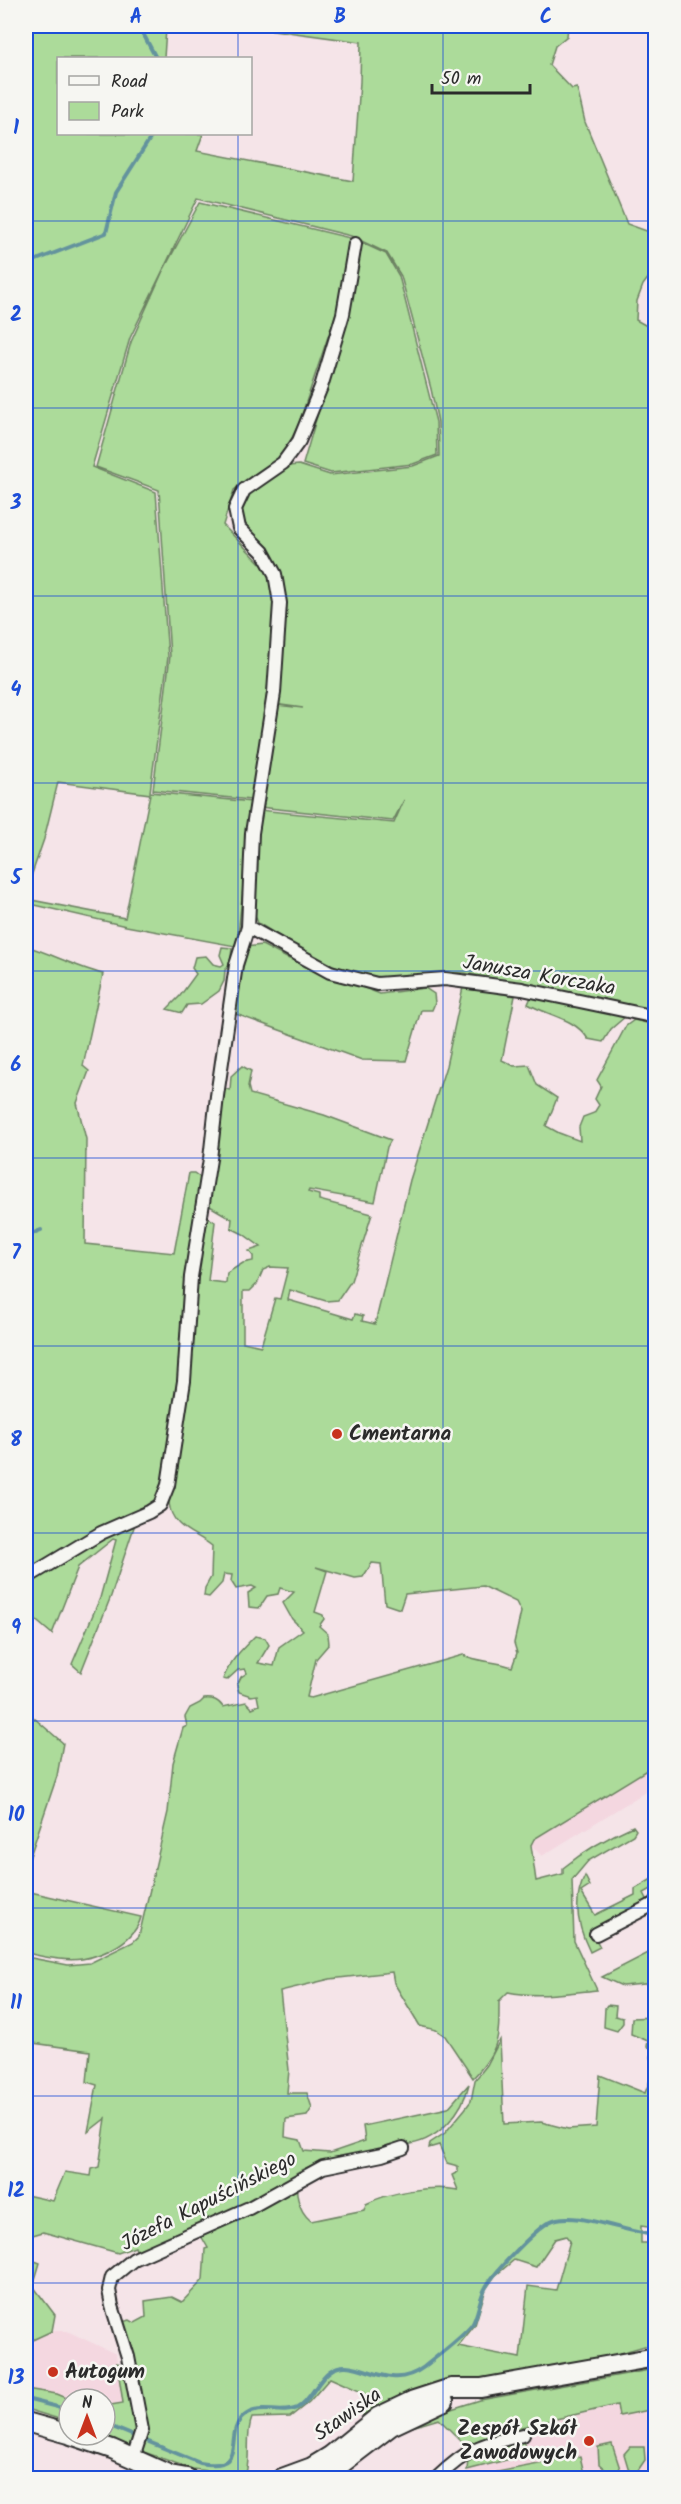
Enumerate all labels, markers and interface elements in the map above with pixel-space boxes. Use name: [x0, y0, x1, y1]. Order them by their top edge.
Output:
text: A: [130, 2, 142, 34]
text: B: [334, 2, 346, 34]
text: C: [540, 2, 552, 34]
legend: [57, 57, 252, 135]
scale bar: [432, 57, 530, 95]
text: 50 m: [441, 65, 481, 94]
text: Road: [111, 68, 148, 97]
text: Park: [111, 98, 144, 127]
text: 1: [13, 113, 19, 145]
text: 2: [10, 300, 22, 332]
text: 3: [10, 488, 22, 520]
text: 4: [11, 675, 22, 707]
text: 5: [10, 863, 23, 895]
street label: Janusza Korczaka: [460, 946, 618, 1006]
text: 6: [11, 1050, 22, 1082]
text: 7: [11, 1238, 21, 1270]
place label: Cmentarna: [349, 1418, 451, 1451]
text: 8: [10, 1425, 22, 1457]
marker: Cmentarna: [330, 1427, 344, 1441]
text: 9: [11, 1613, 21, 1645]
text: 10: [8, 1800, 25, 1832]
text: 11: [10, 1988, 22, 2020]
street label: Józefa Kapuścińskiego: [115, 2143, 303, 2261]
text: 12: [7, 2176, 25, 2208]
place label: Autogum: [65, 2356, 145, 2389]
text: 13: [8, 2363, 25, 2395]
marker: Autogum: [46, 2365, 60, 2379]
street label: Stawiska: [307, 2379, 389, 2451]
north arrow: [57, 2387, 117, 2447]
text: N: [82, 2391, 92, 2416]
place label: Zespół Szkół Zawodowych: [457, 2413, 578, 2470]
marker: Zespół Szkół Zawodowych: [582, 2434, 596, 2448]

